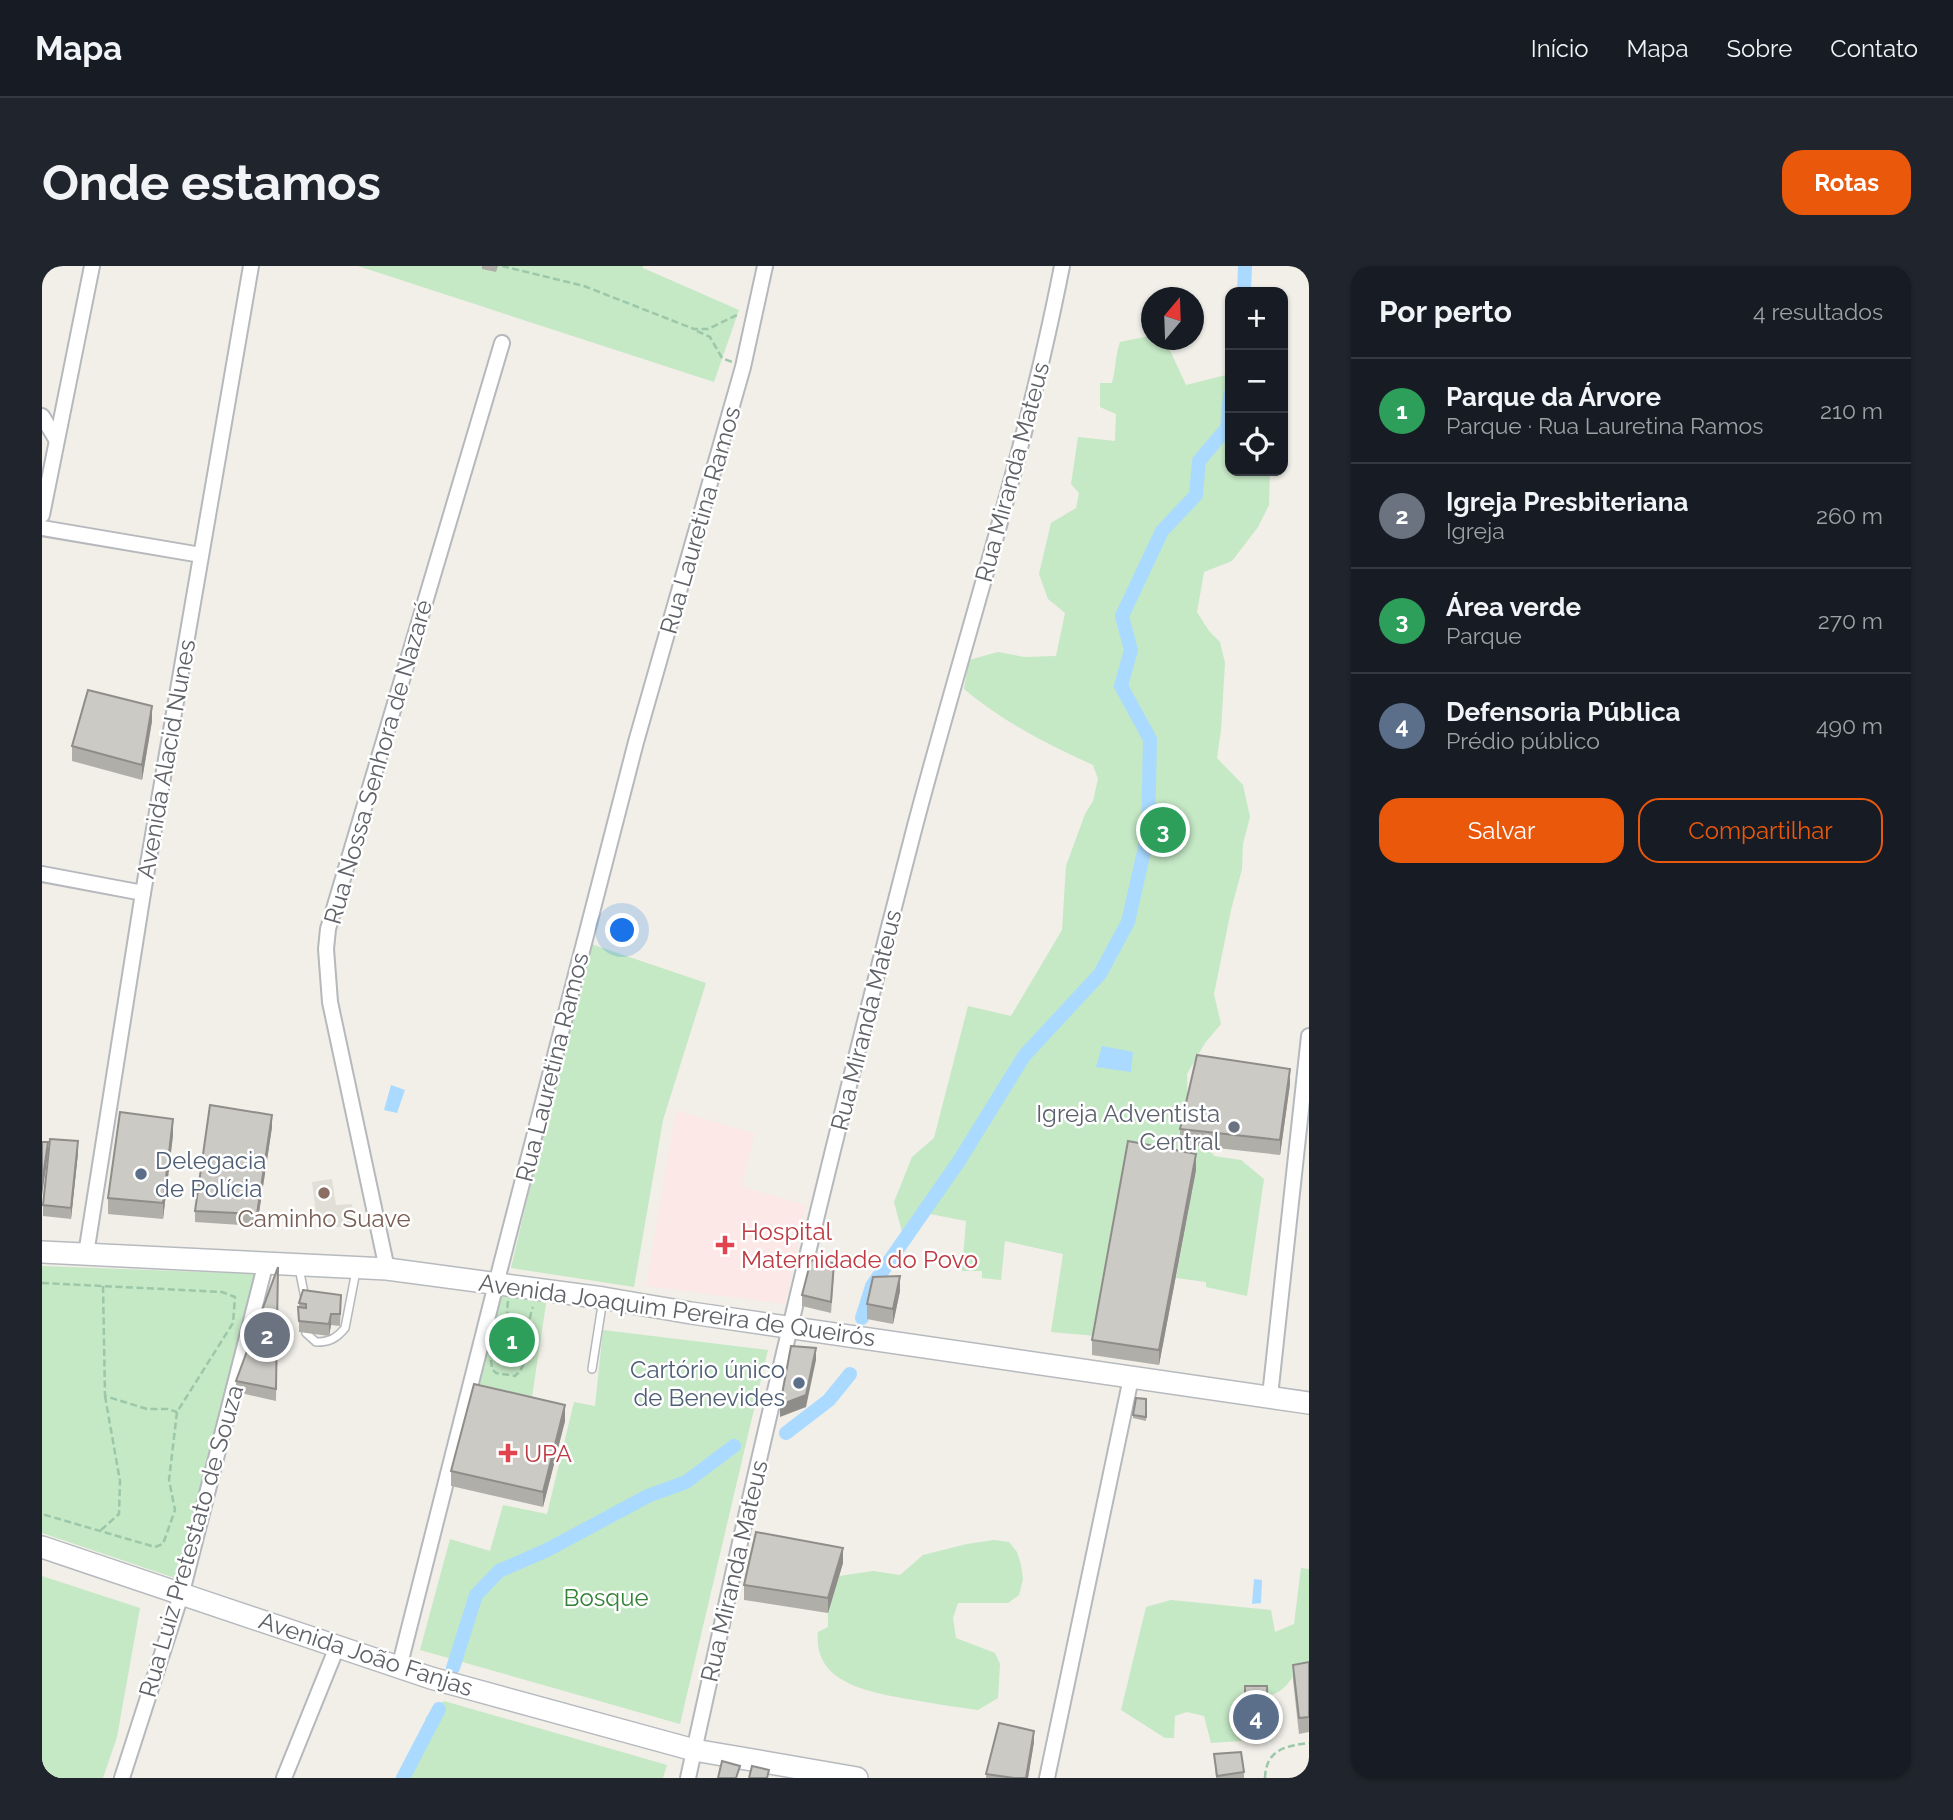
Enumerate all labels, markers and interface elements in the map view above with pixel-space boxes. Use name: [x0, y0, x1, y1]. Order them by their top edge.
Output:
text: Mapa: [35, 29, 122, 68]
text: Início: [1531, 34, 1589, 63]
text: Mapa: [1627, 34, 1688, 63]
text: Sobre: [1726, 34, 1792, 63]
text: Contato: [1830, 34, 1918, 63]
button: Rotas: [1782, 150, 1911, 215]
text: Onde estamos: [42, 154, 381, 211]
north arrow: [1141, 287, 1204, 350]
map controls: [1225, 287, 1288, 476]
button: +: [1225, 287, 1288, 350]
text: Por perto: [1379, 294, 1512, 329]
text: 4 resultados: [1753, 298, 1883, 325]
button: −: [1225, 350, 1288, 413]
street label: Rua Miranda Mateus: [969, 359, 1055, 585]
text: Parque da Árvore: [1446, 382, 1661, 412]
text: 1: [1396, 397, 1408, 424]
text: 210 m: [1820, 397, 1883, 424]
street label: Rua Lauretina Ramos: [654, 403, 746, 637]
text: Parque · Rua Lauretina Ramos: [1446, 412, 1763, 439]
button: locate: [1225, 413, 1288, 476]
text: Igreja Presbiteriana: [1446, 487, 1688, 517]
text: 2: [1396, 502, 1408, 529]
text: 260 m: [1816, 502, 1883, 529]
text: Igreja: [1446, 517, 1505, 544]
text: Área verde: [1446, 592, 1581, 622]
street label: Rua Nossa Senhora de Nazaré: [318, 596, 438, 928]
text: 3: [1396, 607, 1408, 634]
text: 270 m: [1818, 607, 1883, 634]
text: Parque: [1446, 622, 1522, 649]
street label: Avenida Alacid Nunes: [131, 637, 201, 881]
text: Defensoria Pública: [1446, 697, 1681, 727]
text: 4: [1395, 712, 1409, 739]
text: 490 m: [1816, 712, 1883, 739]
text: Prédio público: [1446, 727, 1600, 754]
button: Salvar: [1379, 798, 1624, 863]
button: Compartilhar: [1638, 798, 1883, 863]
pin: 3: [1140, 804, 1186, 856]
street label: Rua Miranda Mateus: [825, 907, 907, 1133]
your location: [605, 913, 639, 947]
street label: Rua Lauretina Ramos: [509, 949, 595, 1185]
place label: Igreja Adventista Central: [1036, 1099, 1220, 1156]
marker: Igreja Adventista Central: [1226, 1119, 1242, 1135]
place label: Delegacia de Polícia: [155, 1146, 266, 1203]
marker: Delegacia de Polícia: [133, 1166, 149, 1182]
marker: Caminho Suave: [316, 1185, 332, 1201]
place label: Caminho Suave: [237, 1204, 411, 1233]
place label: Hospital Maternidade do Povo: [741, 1217, 978, 1274]
marker: Hospital Maternidade do Povo: [715, 1235, 735, 1255]
street label: Avenida Joaquim Pereira de Queirós: [477, 1268, 877, 1352]
pin: 2: [244, 1309, 290, 1361]
pin: 1: [489, 1314, 535, 1366]
place label: Cartório único de Benevides: [630, 1355, 785, 1412]
marker: Cartório único de Benevides: [791, 1375, 807, 1391]
street label: Rua Luiz Pretestato de Souza: [133, 1382, 249, 1700]
place label: UPA: [524, 1439, 572, 1468]
marker: UPA: [498, 1443, 518, 1463]
street label: Rua Miranda Mateus: [694, 1457, 774, 1685]
park label: Bosque: [563, 1583, 649, 1612]
street label: Avenida João Fanjas: [255, 1606, 477, 1702]
pin: 4: [1233, 1691, 1279, 1743]

